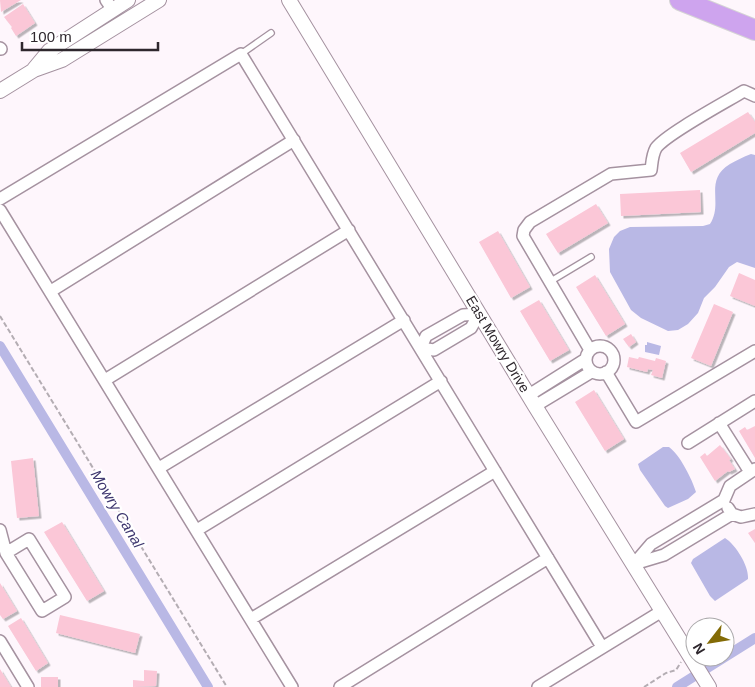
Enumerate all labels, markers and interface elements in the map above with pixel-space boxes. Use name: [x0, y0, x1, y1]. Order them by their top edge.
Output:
scale bar: [22, 20, 159, 52]
text: 100 m: [30, 28, 72, 45]
street label: East Mowry Drive: [463, 293, 533, 395]
water label: Mowry Canal: [88, 467, 148, 551]
north arrow: [685, 617, 735, 667]
text: N: [689, 640, 708, 657]

